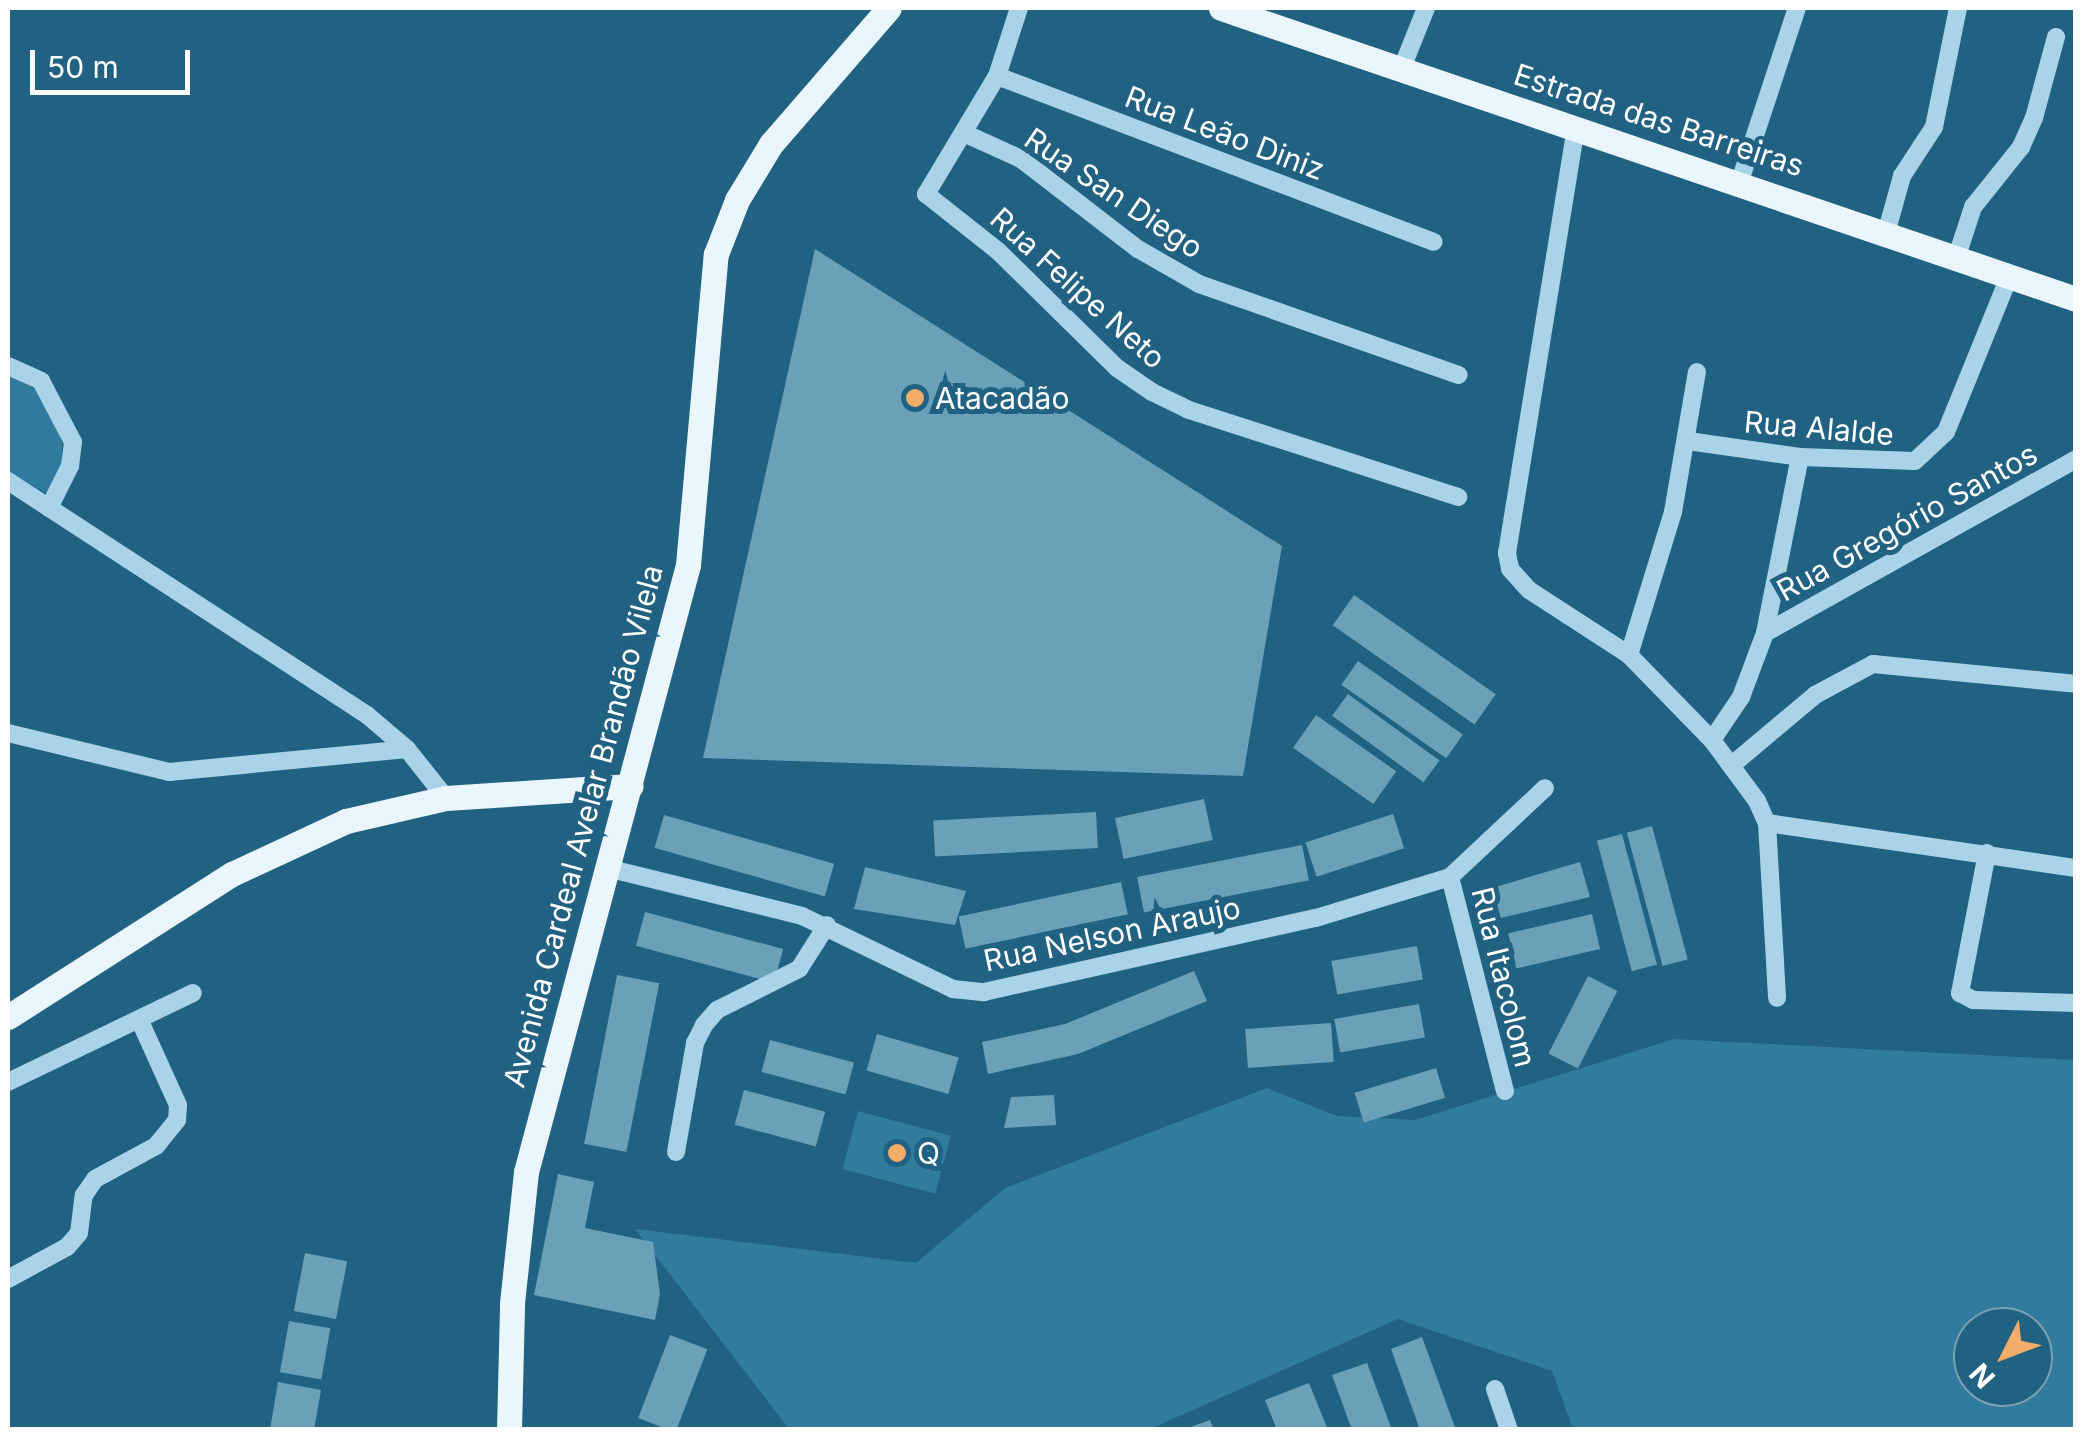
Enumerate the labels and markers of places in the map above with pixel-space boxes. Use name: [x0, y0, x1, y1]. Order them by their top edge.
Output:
place label: Atacadão: [935, 380, 1069, 416]
marker: Atacadão: [904, 387, 926, 409]
place label: Q: [917, 1135, 940, 1171]
marker: Q: [886, 1142, 908, 1164]

